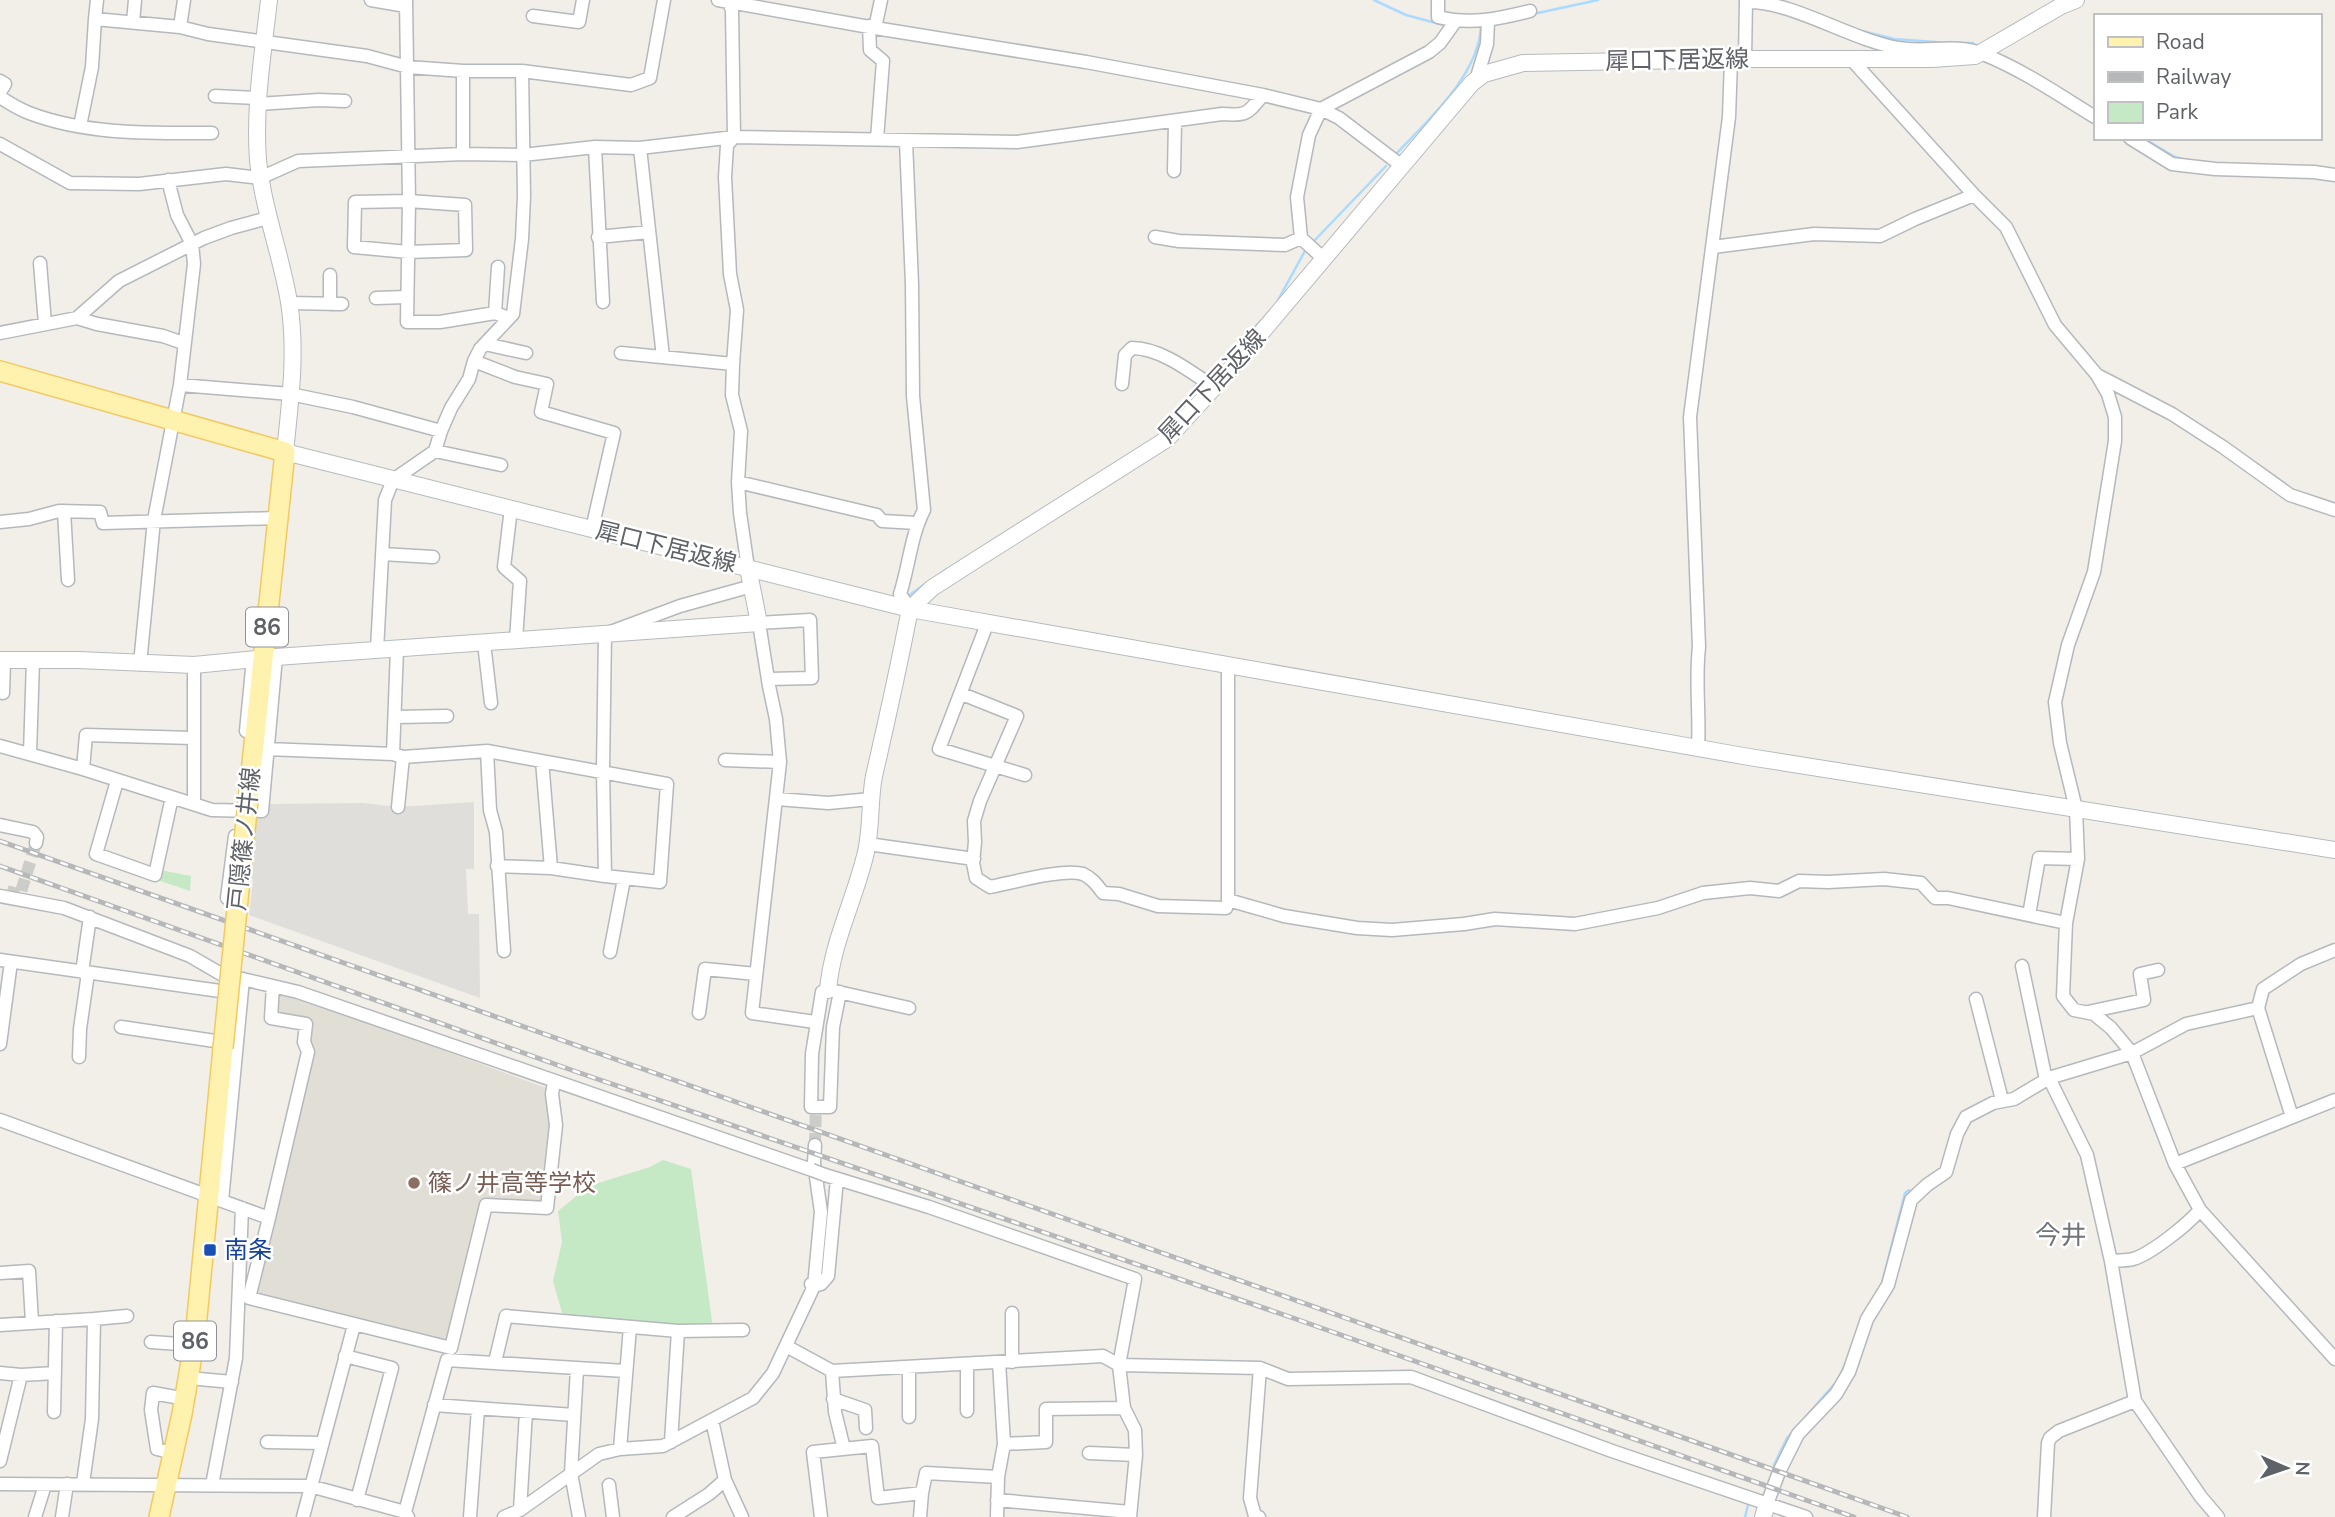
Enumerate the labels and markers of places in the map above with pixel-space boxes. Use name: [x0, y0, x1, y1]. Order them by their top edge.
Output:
place label: 篠ノ井高等学校: [428, 1167, 596, 1199]
marker: 篠ノ井高等学校: [406, 1175, 422, 1191]
place label: 南条: [224, 1234, 272, 1266]
marker: 南条: [202, 1242, 218, 1258]

